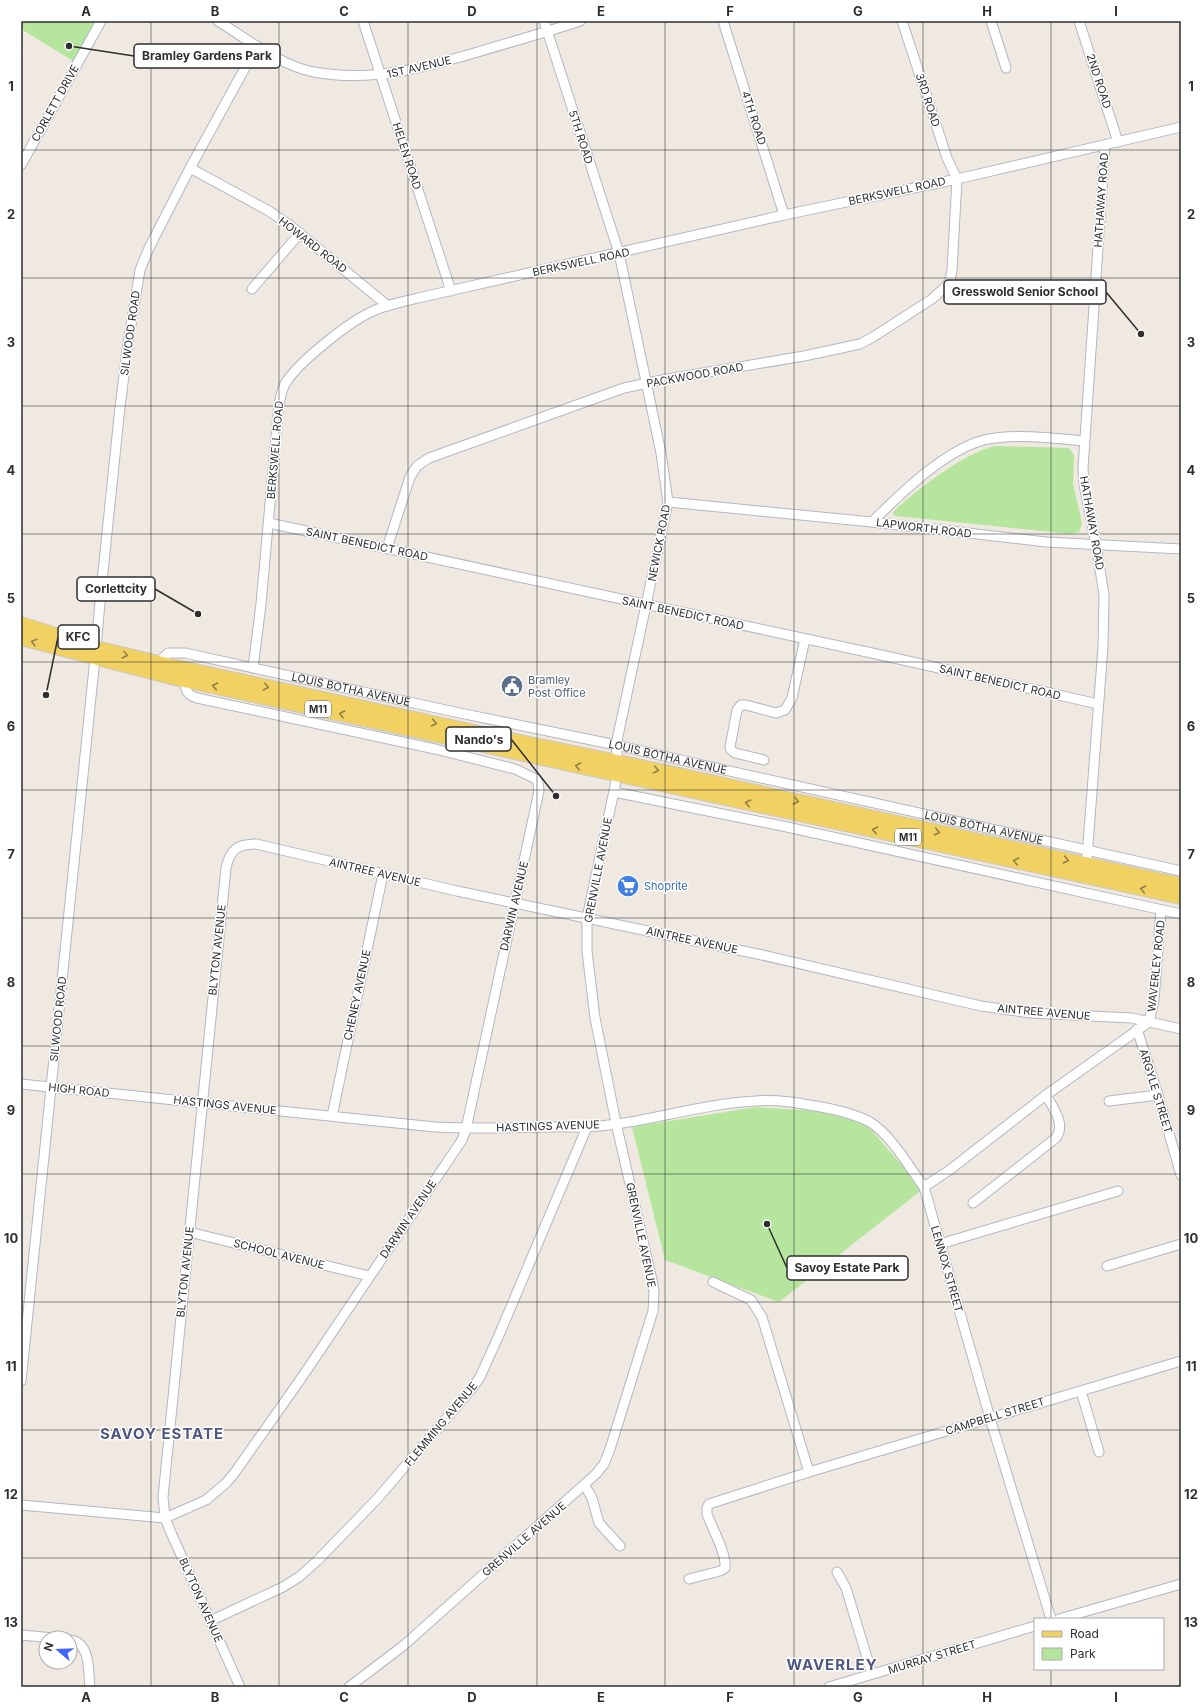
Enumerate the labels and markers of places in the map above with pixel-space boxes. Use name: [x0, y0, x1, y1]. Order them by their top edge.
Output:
callout: Bramley Gardens Park: [134, 44, 280, 68]
callout: Gresswold Senior School: [944, 280, 1106, 304]
callout: Corlettcity: [77, 577, 155, 601]
callout: KFC: [58, 625, 99, 649]
public building icon: Bramley Post Office: [499, 673, 525, 699]
place label: Bramley Post Office: [528, 673, 586, 700]
callout: Nando's: [446, 727, 511, 751]
supermarket icon: Shoprite: [615, 873, 641, 899]
place label: Shoprite: [644, 879, 688, 893]
callout: Savoy Estate Park: [787, 1256, 908, 1280]

